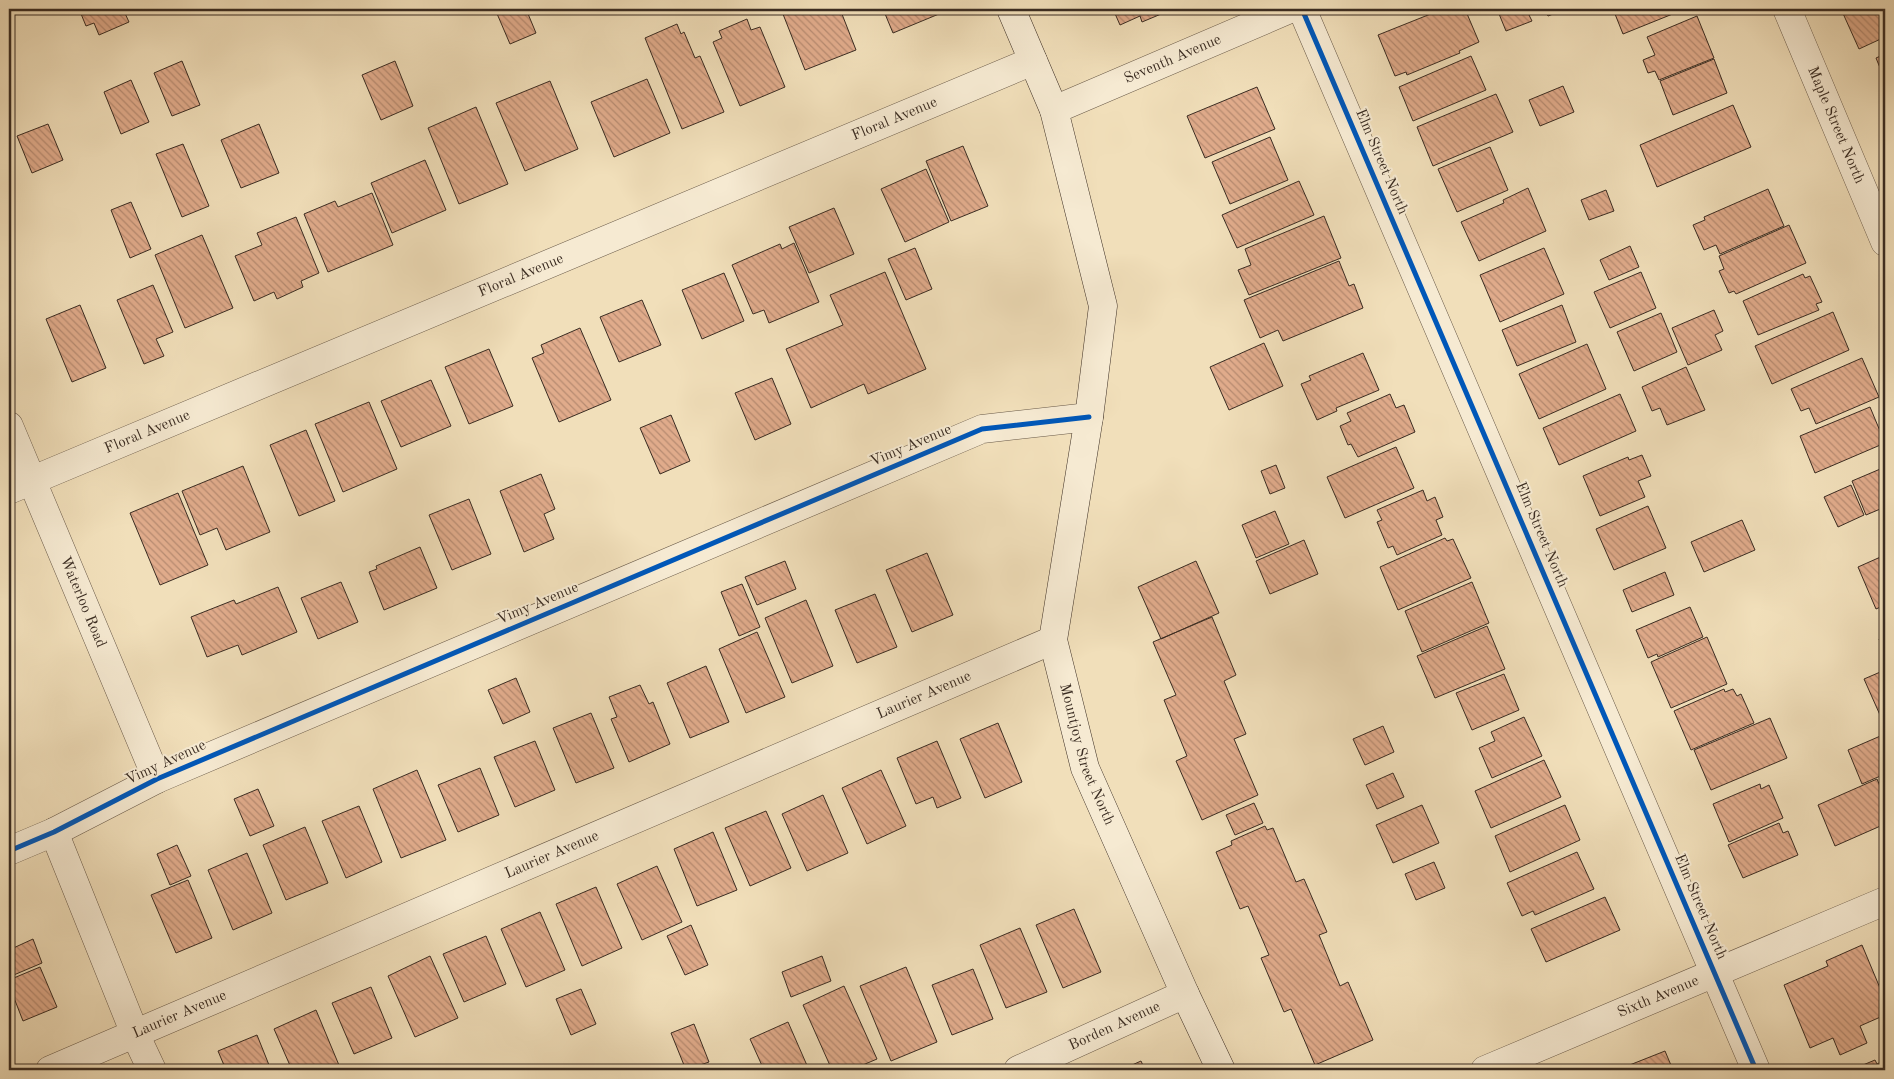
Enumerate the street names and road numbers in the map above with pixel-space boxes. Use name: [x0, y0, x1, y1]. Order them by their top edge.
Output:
street label: Seventh Avenue: [1122, 32, 1223, 87]
street label: Maple Street North: [1805, 64, 1867, 186]
street label: Floral Avenue: [849, 94, 939, 144]
street label: Elm Street North: [1352, 107, 1410, 217]
street label: Floral Avenue: [476, 251, 566, 300]
street label: Floral Avenue: [102, 407, 192, 457]
street label: Vimy Avenue: [868, 422, 954, 470]
street label: Elm Street North: [1512, 480, 1570, 590]
street label: Waterloo Road: [57, 554, 109, 650]
street label: Vimy Avenue: [495, 580, 581, 628]
street label: Laurier Avenue: [875, 669, 973, 722]
street label: Mountjoy Street North: [1057, 682, 1117, 827]
street label: Vimy Avenue: [124, 738, 209, 788]
street label: Laurier Avenue: [503, 828, 601, 882]
street label: Elm Street North: [1671, 852, 1729, 962]
street label: Sixth Avenue: [1615, 973, 1701, 1021]
street label: Laurier Avenue: [130, 988, 229, 1041]
street label: Borden Avenue: [1066, 999, 1163, 1053]

